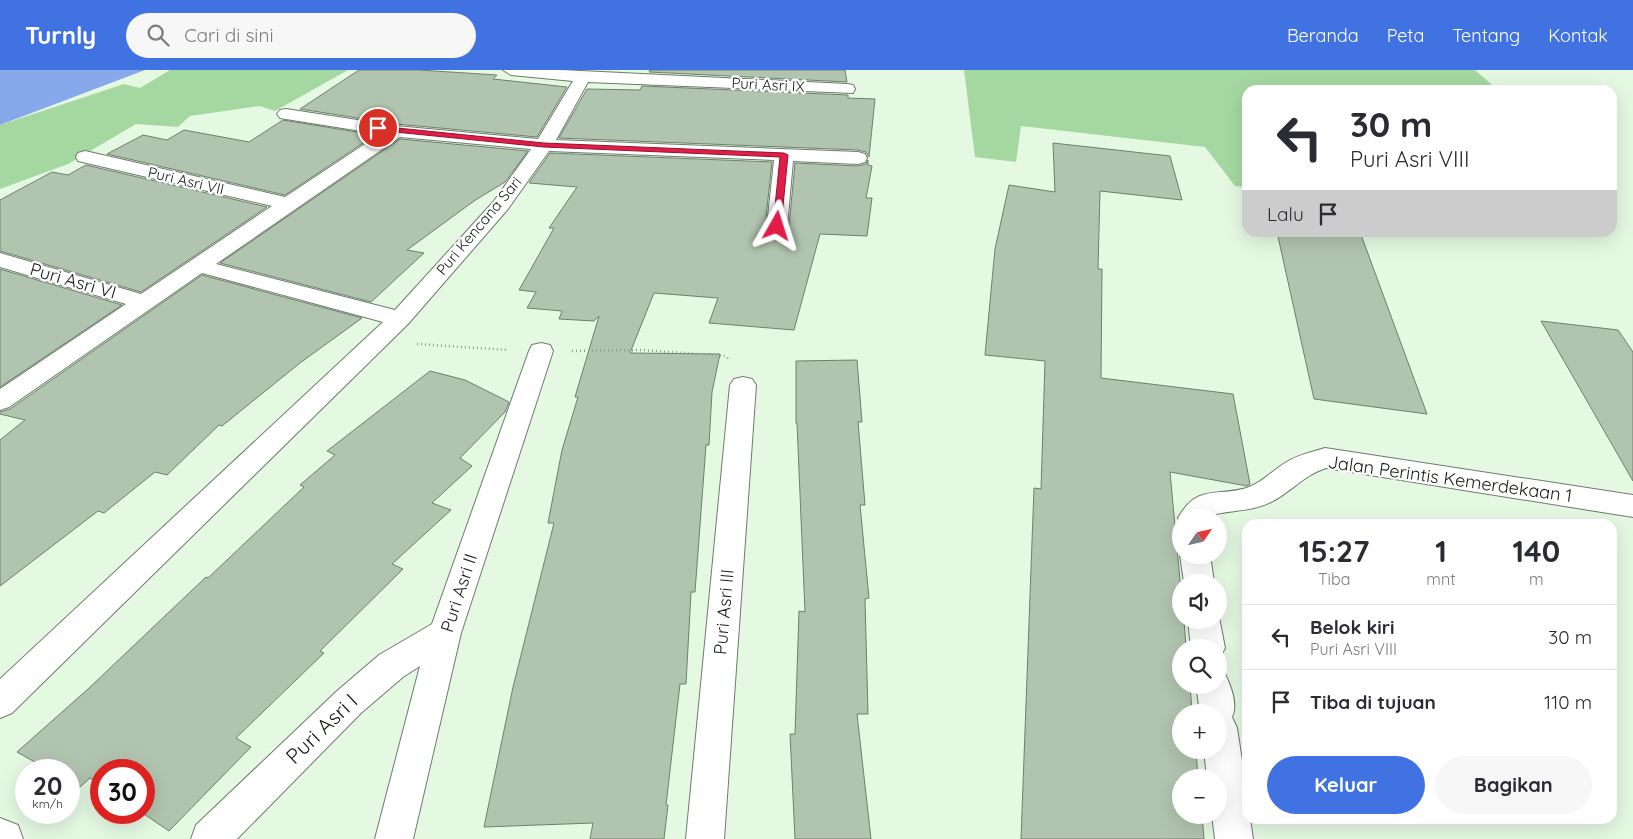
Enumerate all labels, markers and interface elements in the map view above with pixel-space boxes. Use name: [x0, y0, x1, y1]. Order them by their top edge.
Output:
search box: [126, 13, 476, 58]
text: Turnly: [25, 20, 96, 50]
icon: search: [144, 21, 172, 49]
text: Cari di sini: [184, 23, 273, 47]
text: Beranda: [1287, 24, 1359, 47]
text: Peta: [1387, 24, 1424, 47]
text: Tentang: [1452, 24, 1520, 47]
text: Kontak: [1548, 24, 1608, 47]
street label: Puri Asri IX: [731, 73, 805, 96]
text: 30 m: [1350, 102, 1432, 146]
icon: left: [1267, 105, 1332, 170]
pin: [357, 107, 399, 149]
icon: arrive: [364, 114, 392, 142]
text: Puri Asri VIII: [1350, 145, 1470, 173]
street label: Puri Asri VII: [146, 163, 226, 199]
street label: Puri Kencana Sari: [432, 173, 525, 279]
position arrow: [750, 199, 802, 251]
icon: arrive: [1314, 200, 1342, 228]
text: Lalu: [1267, 202, 1304, 226]
street label: Puri Asri VI: [27, 257, 119, 304]
street label: Jalan Perintis Kemerdekaan 1: [1326, 450, 1574, 507]
north arrow: [1172, 509, 1228, 564]
map controls: [1172, 509, 1227, 824]
text: 15:27: [1299, 532, 1370, 570]
text: 1: [1435, 532, 1447, 570]
text: 140: [1512, 532, 1560, 570]
street label: Puri Asri II: [435, 551, 482, 635]
street label: Puri Asri III: [708, 568, 739, 656]
text: Tiba: [1318, 569, 1350, 589]
text: mnt: [1426, 569, 1456, 589]
text: m: [1529, 569, 1544, 589]
button: sound: [1172, 574, 1227, 629]
text: Belok kiri: [1310, 615, 1395, 639]
icon: left: [1267, 623, 1295, 651]
text: 30 m: [1548, 625, 1592, 649]
button: search: [1172, 639, 1227, 694]
text: Puri Asri VIII: [1310, 639, 1397, 659]
street label: Puri Asri I: [280, 688, 363, 769]
icon: arrive: [1267, 688, 1295, 716]
text: Tiba di tujuan: [1310, 690, 1436, 714]
text: 110 m: [1544, 690, 1592, 714]
button: +: [1172, 704, 1227, 759]
button: Keluar: [1267, 756, 1425, 814]
button: Bagikan: [1435, 756, 1592, 814]
speed limit sign: 30: [90, 759, 155, 824]
button: −: [1172, 769, 1227, 824]
text: 20: [33, 770, 62, 801]
text: km/h: [32, 796, 63, 811]

